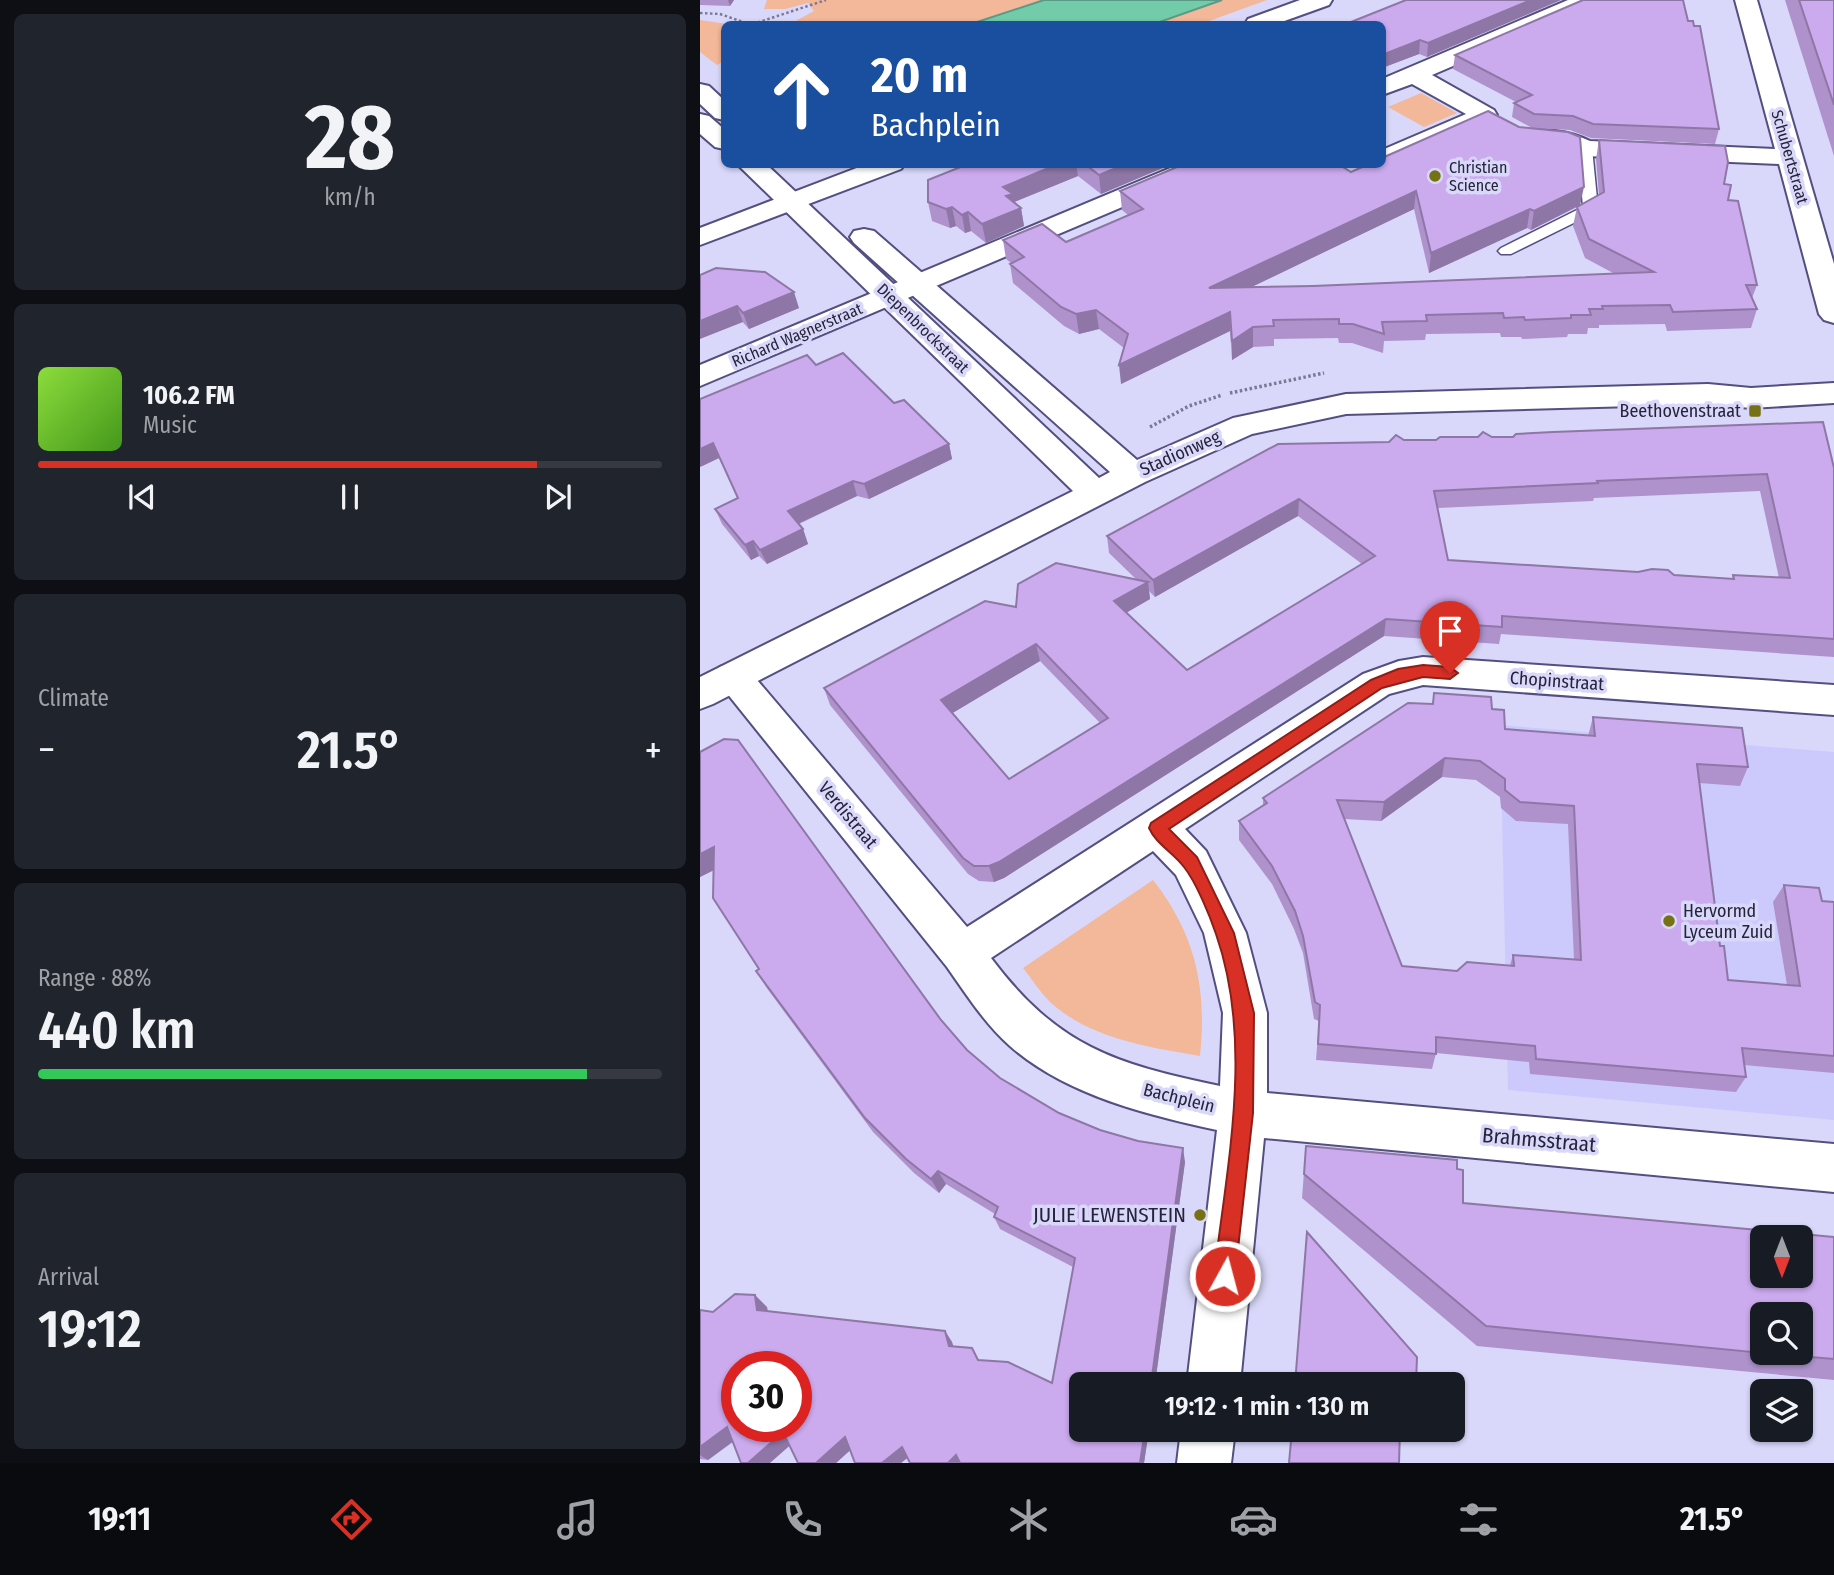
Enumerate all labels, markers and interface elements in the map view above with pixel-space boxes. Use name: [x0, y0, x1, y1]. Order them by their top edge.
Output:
text: 20 m: [871, 46, 968, 105]
icon: ahead: [756, 49, 847, 140]
text: 28: [305, 83, 395, 192]
text: Bachplein: [871, 106, 1001, 144]
street label: Schubertstraat: [1768, 108, 1813, 207]
place label: Christian Science: [1449, 158, 1507, 195]
marker: Christian Science: [1427, 168, 1443, 184]
text: km/h: [324, 183, 376, 211]
street label: Diepenbrockstraat: [873, 279, 973, 377]
street label: Richard Wagnerstraat: [729, 299, 866, 371]
text: 106.2 FM: [143, 380, 235, 411]
place label: Beethovenstraat: [1620, 400, 1741, 422]
marker: Beethovenstraat: [1747, 403, 1763, 419]
text: Music: [143, 411, 197, 439]
street label: Stadionweg: [1136, 425, 1224, 480]
icon: previous: [123, 478, 161, 516]
icon: pause: [331, 478, 369, 516]
icon: next: [539, 478, 577, 516]
pin: [1420, 601, 1480, 673]
icon: arrive: [1431, 612, 1469, 650]
street label: Chopinstraat: [1509, 667, 1605, 695]
text: Climate: [38, 684, 109, 712]
text: 21.5°: [297, 719, 403, 782]
text: −: [38, 727, 55, 773]
text: +: [645, 727, 662, 773]
street label: Verdistraat: [814, 777, 882, 853]
place label: Hervormd Lyceum Zuid: [1683, 900, 1773, 943]
marker: Hervormd Lyceum Zuid: [1661, 913, 1677, 929]
text: Range · 88%: [38, 964, 151, 992]
text: 440 km: [38, 999, 196, 1062]
street label: Bachplein: [1141, 1078, 1217, 1118]
street label: Brahmsstraat: [1481, 1122, 1597, 1158]
place label: JULIE LEWENSTEIN: [1033, 1202, 1186, 1228]
marker: JULIE LEWENSTEIN: [1192, 1207, 1208, 1223]
north arrow: [1750, 1225, 1813, 1288]
map controls: [1750, 1225, 1813, 1442]
position arrow: [1188, 1239, 1262, 1313]
text: Arrival: [38, 1263, 99, 1291]
text: 19:12: [38, 1298, 142, 1361]
button: search: [1750, 1302, 1813, 1365]
speed limit sign: 30: [721, 1351, 812, 1442]
button: layers: [1750, 1379, 1813, 1442]
text: 19:12 · 1 min · 130 m: [1164, 1391, 1370, 1422]
icon: directions: [327, 1495, 376, 1544]
icon: music: [553, 1495, 602, 1544]
icon: phone: [778, 1495, 827, 1544]
icon: climate: [1004, 1495, 1053, 1544]
icon: car: [1229, 1495, 1278, 1544]
icon: filters: [1454, 1495, 1503, 1544]
text: 19:11: [88, 1500, 151, 1538]
text: 21.5°: [1680, 1500, 1746, 1538]

